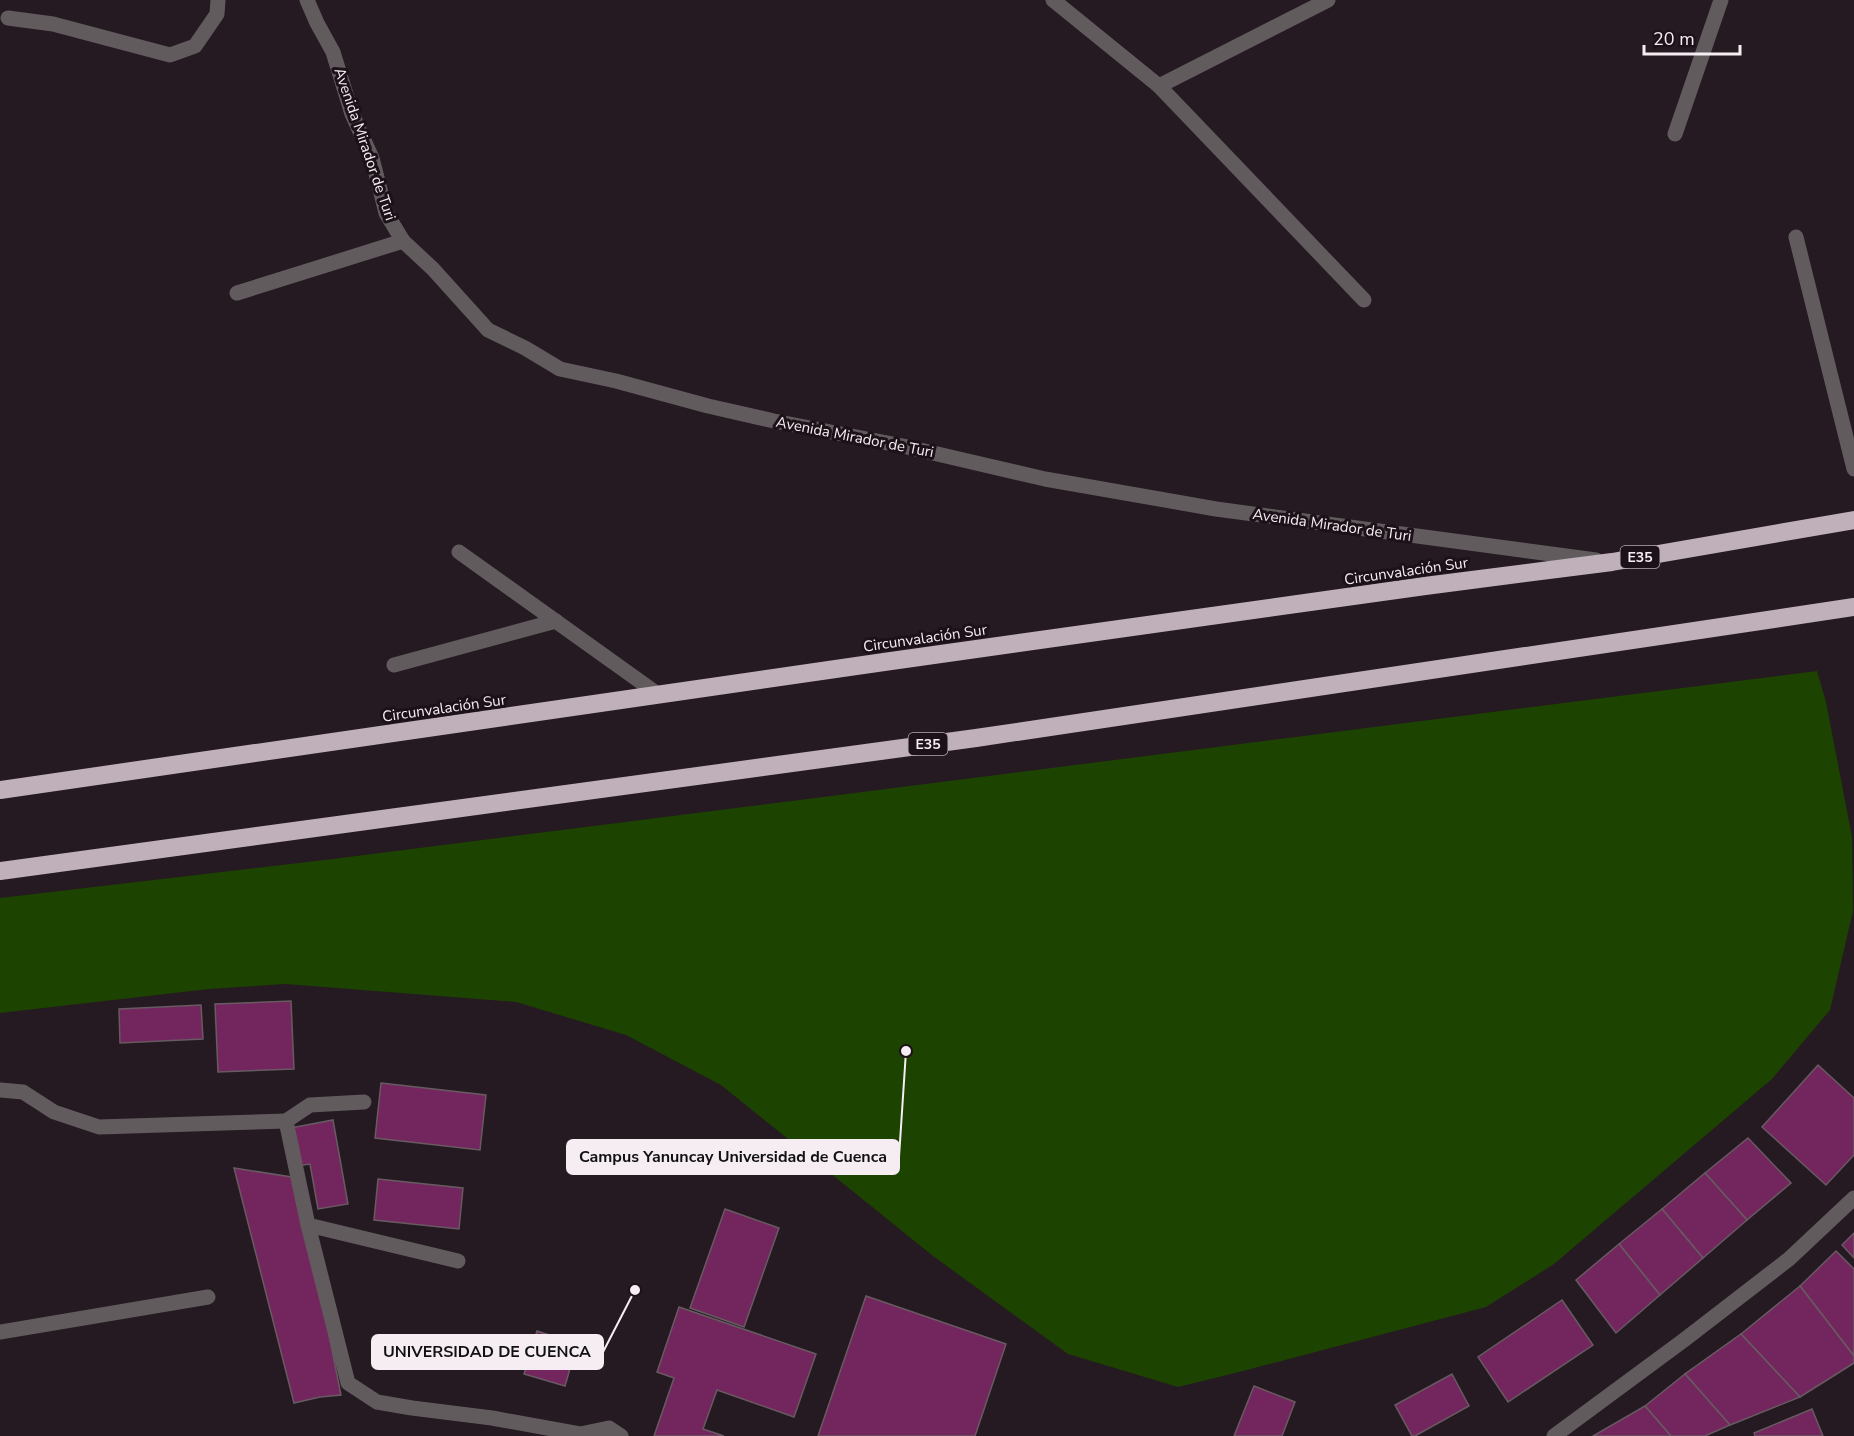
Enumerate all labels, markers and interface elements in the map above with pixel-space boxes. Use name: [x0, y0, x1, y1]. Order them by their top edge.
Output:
scale bar: [1644, 18, 1740, 56]
text: 20 m: [1653, 27, 1695, 51]
street label: Avenida Mirador de Turi: [329, 65, 401, 223]
street label: Avenida Mirador de Turi: [774, 412, 936, 462]
street label: Avenida Mirador de Turi: [1251, 504, 1413, 546]
road number: E35: [1620, 546, 1660, 568]
street label: Circunvalación Sur: [1343, 552, 1470, 590]
street label: Circunvalación Sur: [862, 619, 989, 657]
street label: Circunvalación Sur: [381, 689, 508, 727]
road number: E35: [908, 733, 948, 755]
callout: Campus Yanuncay Universidad de Cuenca: [567, 1140, 899, 1174]
text: Campus Yanuncay Universidad de Cuenca: [579, 1146, 887, 1168]
callout: UNIVERSIDAD DE CUENCA: [372, 1335, 603, 1369]
text: UNIVERSIDAD DE CUENCA: [383, 1341, 591, 1363]

